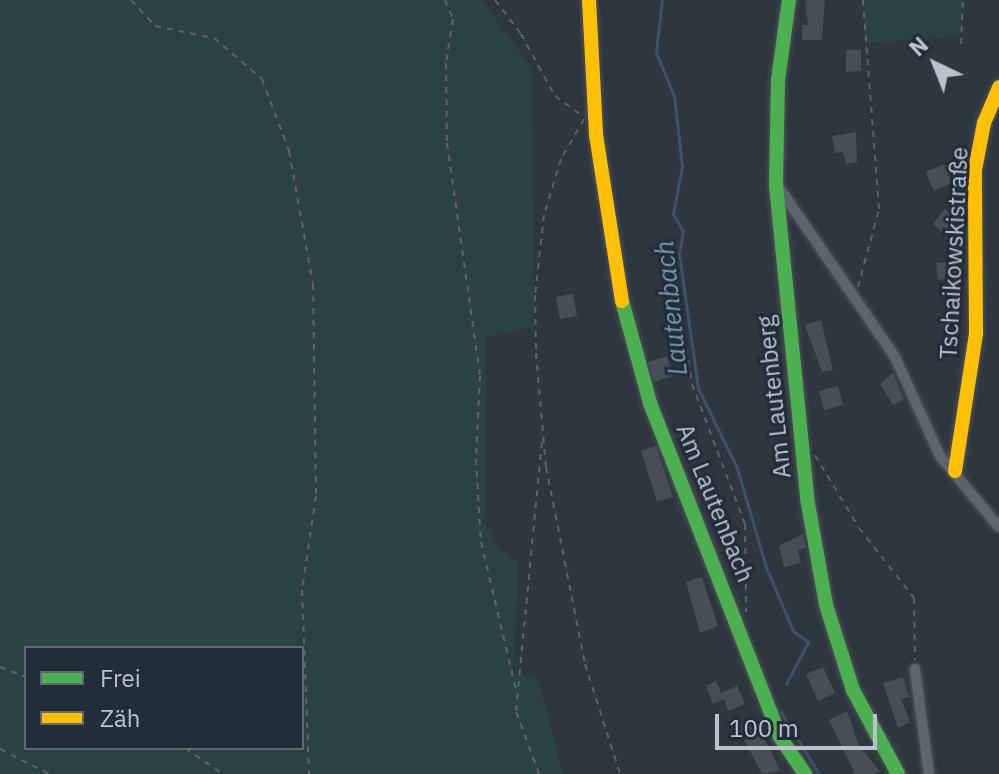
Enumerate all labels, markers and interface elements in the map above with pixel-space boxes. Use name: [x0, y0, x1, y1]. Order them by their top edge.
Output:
north arrow: [895, 24, 975, 104]
text: N: [903, 30, 934, 62]
street label: Tschaikowskistraße: [934, 146, 974, 360]
water label: Lautenbach: [648, 239, 694, 377]
street label: Am Lautenberg: [751, 314, 797, 480]
street label: Am Lautenbach: [670, 420, 760, 586]
legend: [24, 646, 304, 750]
text: Frei: [100, 662, 141, 694]
scale bar: [719, 698, 881, 748]
text: Zäh: [100, 702, 140, 734]
text: 100 m: [729, 712, 799, 744]

